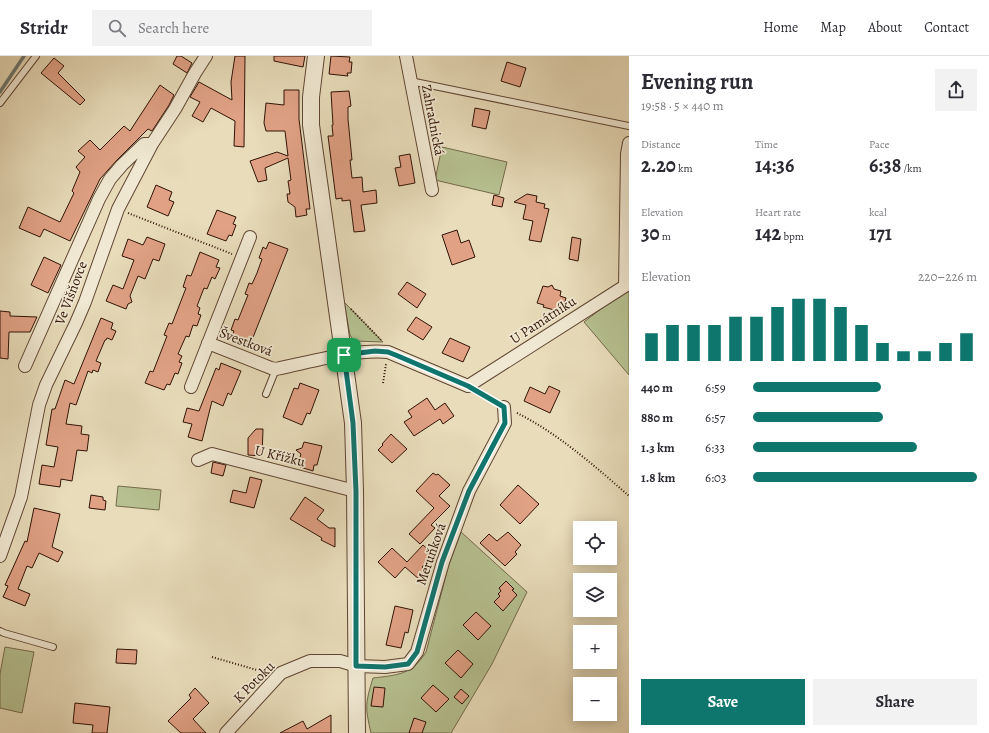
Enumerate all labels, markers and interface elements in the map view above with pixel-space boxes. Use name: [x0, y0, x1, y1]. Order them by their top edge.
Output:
search box: [92, 10, 372, 46]
text: Stridr: [20, 15, 68, 41]
icon: search: [106, 17, 128, 39]
text: Search here: [138, 18, 209, 38]
text: Home: [763, 18, 798, 37]
text: Map: [820, 18, 846, 37]
text: About: [868, 18, 902, 37]
text: Contact: [924, 18, 969, 37]
text: Evening run: [641, 67, 753, 97]
button: share: [935, 69, 977, 111]
street label: Zahradnická: [417, 83, 449, 158]
text: 19:58 · 5 × 440 m: [641, 97, 724, 114]
text: Distance: [641, 137, 680, 152]
text: Time: [755, 137, 778, 152]
text: Pace: [869, 137, 889, 152]
text: 2.20: [641, 152, 676, 179]
text: 14:36: [755, 152, 794, 179]
text: 6:38: [869, 152, 901, 179]
text: km: [676, 161, 693, 176]
text: /km: [901, 161, 922, 176]
text: Elevation: [641, 205, 683, 220]
text: Heart rate: [755, 205, 801, 220]
text: kcal: [869, 205, 887, 220]
text: 30: [641, 220, 660, 247]
text: 142: [755, 220, 781, 247]
text: 171: [869, 220, 892, 247]
text: m: [660, 229, 671, 244]
text: bpm: [781, 229, 804, 244]
street label: Ve Višňovce: [50, 258, 92, 328]
text: Elevation: [641, 268, 691, 285]
text: 220–226 m: [918, 268, 977, 285]
street label: U Památníku: [506, 291, 580, 348]
street label: Švestková: [217, 323, 276, 361]
pin: [327, 338, 361, 372]
icon: arrive: [333, 344, 355, 366]
text: 440 m: [641, 379, 673, 396]
text: 6:59: [705, 379, 726, 396]
text: 880 m: [641, 409, 673, 426]
text: 6:57: [705, 409, 725, 426]
text: 1.3 km: [641, 439, 675, 456]
text: 6:33: [705, 439, 725, 456]
street label: U Křížku: [253, 441, 308, 472]
text: 1.8 km: [641, 469, 675, 486]
text: 6:03: [705, 469, 726, 486]
street label: Meruňková: [411, 520, 451, 588]
map controls: [573, 521, 617, 721]
button: locate: [573, 521, 617, 565]
button: layers: [573, 573, 617, 617]
button: +: [573, 625, 617, 669]
street label: K Potoku: [229, 657, 279, 707]
button: −: [573, 677, 617, 721]
button: Save: [641, 679, 805, 725]
button: Share: [813, 679, 977, 725]

